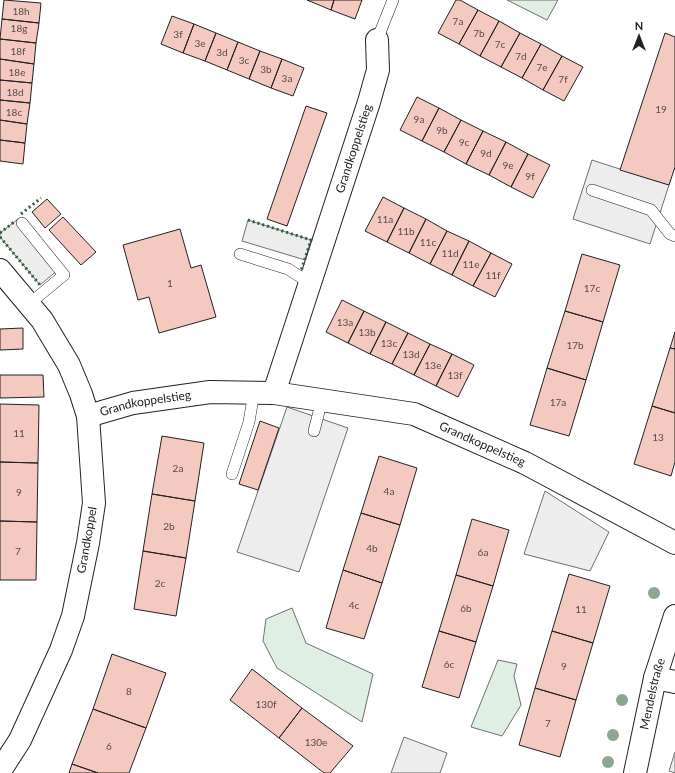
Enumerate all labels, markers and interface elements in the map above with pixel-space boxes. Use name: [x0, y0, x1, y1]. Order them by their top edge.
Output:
house number: 18h: [12, 5, 30, 17]
house number: 7a: [453, 15, 463, 27]
north arrow: [619, 16, 659, 56]
text: N: [635, 19, 643, 32]
house number: 18g: [11, 22, 27, 34]
house number: 7b: [473, 27, 485, 39]
house number: 3f: [173, 28, 183, 40]
house number: 3e: [194, 37, 206, 49]
house number: 7c: [495, 38, 506, 50]
house number: 18f: [10, 45, 26, 57]
house number: 3d: [216, 46, 228, 58]
house number: 7d: [515, 50, 527, 62]
house number: 3c: [239, 54, 250, 66]
house number: 7e: [536, 61, 548, 73]
house number: 3b: [260, 63, 272, 75]
house number: 18e: [9, 66, 25, 78]
house number: 3a: [282, 72, 292, 84]
house number: 7f: [558, 73, 568, 85]
house number: 18d: [6, 86, 24, 98]
street label: Grandkoppelstieg: [332, 102, 375, 195]
house number: 19: [655, 103, 667, 115]
house number: 18c: [6, 106, 22, 118]
house number: 9a: [414, 113, 424, 125]
house number: 9b: [436, 124, 448, 136]
house number: 9c: [459, 136, 470, 148]
house number: 9d: [480, 147, 492, 159]
house number: 9e: [502, 159, 514, 171]
house number: 9f: [525, 170, 535, 182]
house number: 11a: [377, 213, 393, 225]
house number: 11b: [397, 225, 415, 237]
house number: 11c: [420, 236, 436, 248]
house number: 11d: [441, 247, 459, 259]
house number: 11e: [463, 258, 479, 270]
house number: 11f: [485, 269, 501, 281]
house number: 1: [167, 277, 173, 289]
house number: 17c: [584, 282, 600, 294]
house number: 13a: [337, 316, 353, 328]
house number: 13b: [358, 326, 376, 338]
house number: 13c: [381, 337, 397, 349]
house number: 17b: [566, 339, 584, 351]
house number: 13d: [402, 348, 420, 360]
house number: 13e: [425, 359, 441, 371]
house number: 13f: [447, 369, 463, 381]
street label: Grandkoppelstieg: [98, 387, 192, 419]
house number: 17a: [550, 396, 566, 408]
street label: Grandkoppelstieg: [437, 418, 528, 469]
house number: 11: [13, 427, 25, 439]
house number: 13: [652, 431, 664, 443]
house number: 2a: [173, 462, 183, 474]
house number: 4a: [384, 485, 394, 497]
house number: 9: [16, 486, 22, 498]
street label: Grandkoppel: [73, 505, 100, 574]
house number: 2b: [163, 520, 175, 532]
house number: 4b: [366, 542, 378, 554]
house number: 7: [15, 545, 21, 557]
house number: 6a: [478, 546, 488, 558]
house number: 2c: [155, 577, 166, 589]
house number: 4c: [349, 599, 360, 611]
house number: 6b: [460, 602, 472, 614]
house number: 11: [575, 603, 587, 615]
street label: Mendelstraße: [636, 656, 668, 731]
house number: 6c: [444, 658, 455, 670]
house number: 9: [561, 660, 567, 672]
house number: 8: [126, 685, 132, 697]
house number: 130f: [256, 698, 277, 710]
house number: 7: [545, 717, 551, 729]
house number: 130e: [305, 736, 327, 748]
house number: 6: [106, 740, 112, 752]

